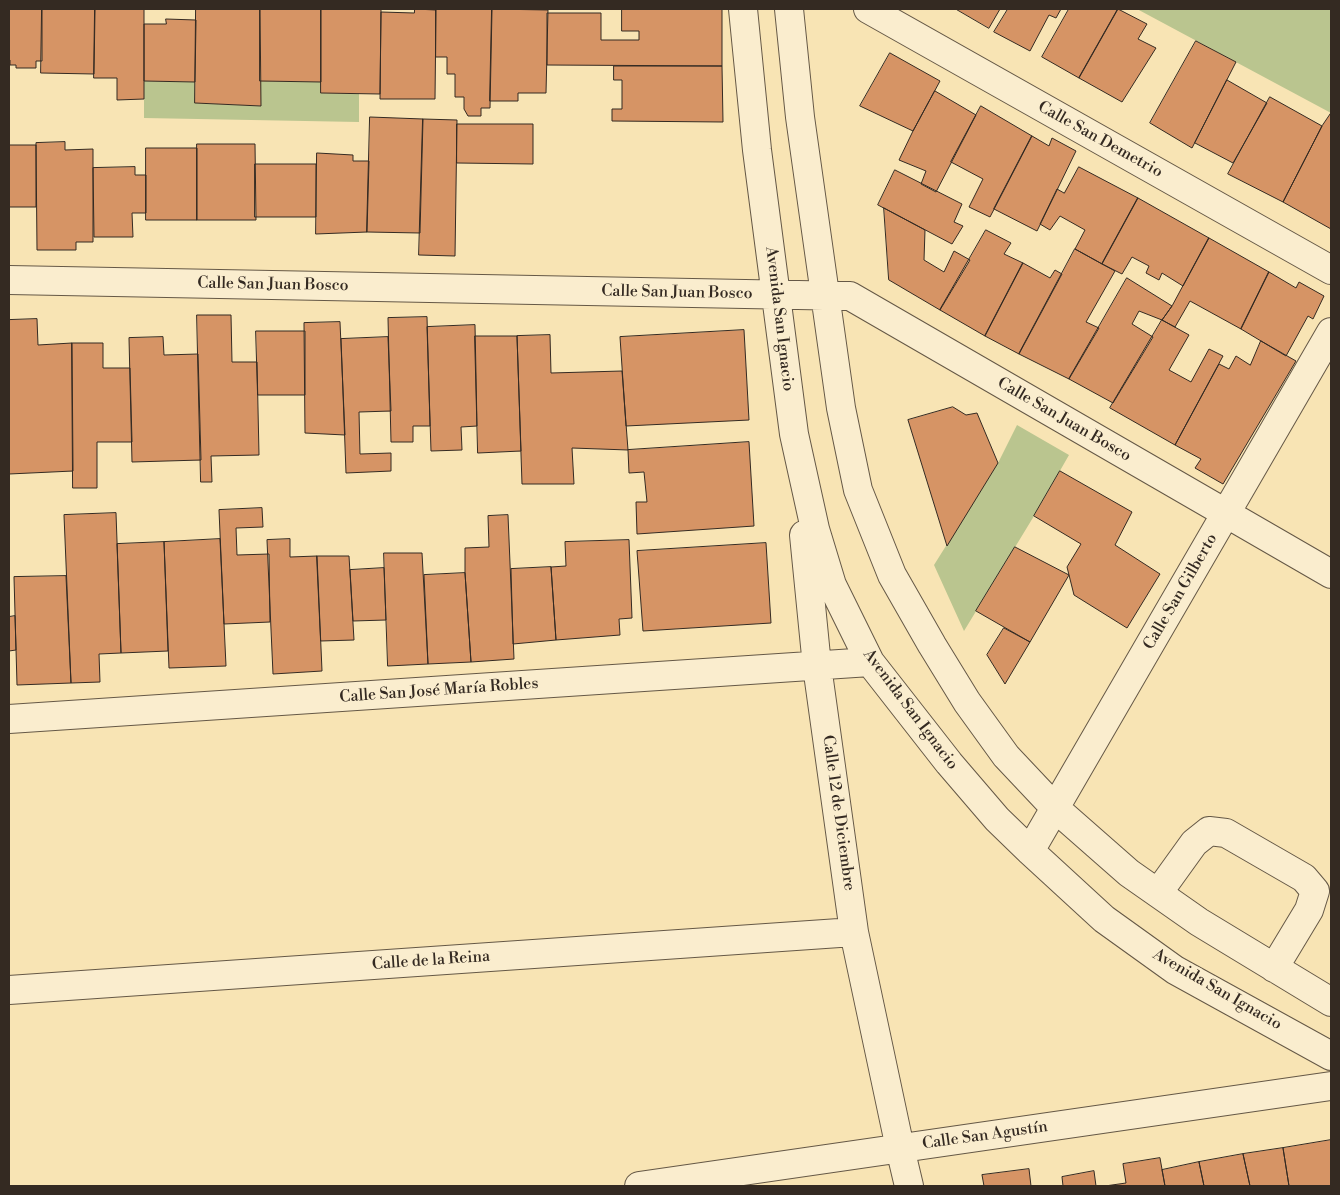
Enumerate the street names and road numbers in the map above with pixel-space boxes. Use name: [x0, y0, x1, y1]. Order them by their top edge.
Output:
street label: Calle San Demetrio: [1034, 98, 1166, 182]
street label: Avenida San Ignacio: [761, 246, 797, 392]
street label: Calle San Juan Bosco: [197, 274, 349, 296]
street label: Calle San Juan Bosco: [601, 282, 753, 304]
street label: Calle San Juan Bosco: [994, 374, 1134, 466]
street label: Calle San Gilberto: [1140, 531, 1222, 653]
street label: Avenida San Ignacio: [858, 646, 962, 774]
street label: Calle San José María Robles: [339, 674, 539, 708]
street label: Calle 12 de Diciembre: [818, 734, 858, 892]
street label: Avenida San Ignacio: [1149, 945, 1285, 1035]
street label: Calle de la Reina: [371, 947, 491, 975]
street label: Calle San Agustín: [921, 1118, 1049, 1154]

